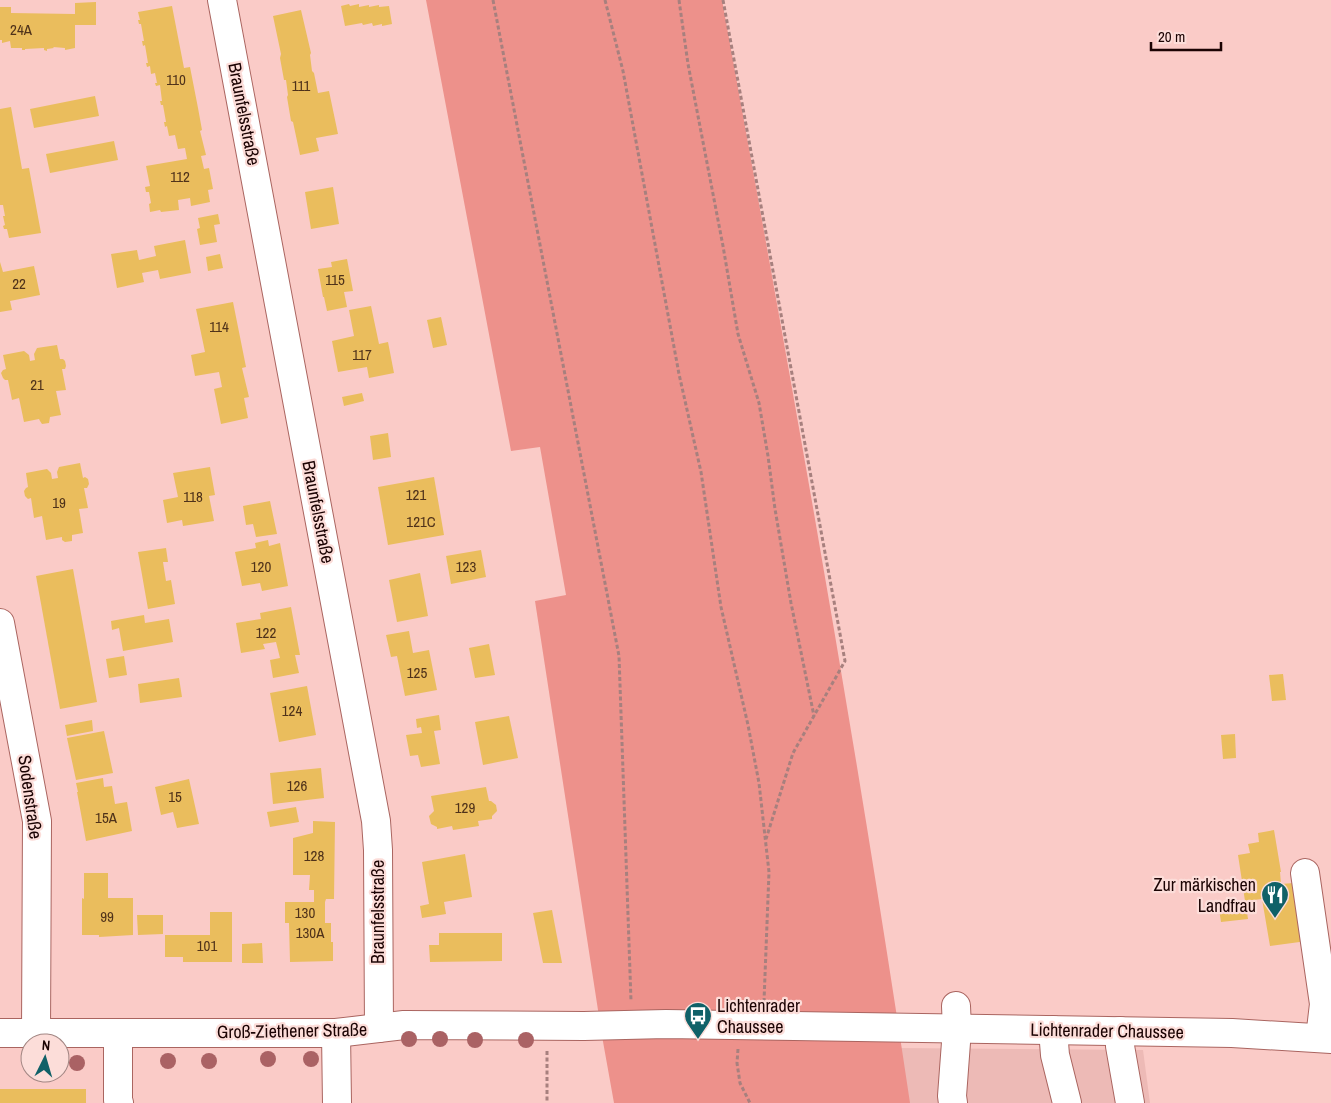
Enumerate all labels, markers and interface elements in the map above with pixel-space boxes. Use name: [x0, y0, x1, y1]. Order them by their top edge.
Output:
house number: 24A: [10, 19, 33, 40]
scale bar: [1151, 20, 1221, 52]
text: 20 m: [1158, 26, 1185, 47]
street label: Braunfelsstraße: [222, 60, 267, 167]
house number: 110: [166, 69, 186, 90]
house number: 111: [292, 75, 311, 96]
house number: 112: [170, 166, 190, 187]
house number: 115: [325, 269, 345, 290]
house number: 22: [12, 273, 26, 294]
house number: 114: [209, 316, 229, 337]
house number: 117: [352, 344, 372, 365]
house number: 21: [30, 374, 44, 395]
street label: Braunfelsstraße: [296, 458, 341, 565]
house number: 121: [406, 484, 426, 505]
house number: 118: [183, 486, 203, 507]
house number: 19: [52, 492, 66, 513]
house number: 121C: [406, 511, 436, 532]
house number: 120: [251, 556, 271, 577]
house number: 123: [456, 556, 476, 577]
house number: 122: [256, 622, 276, 643]
house number: 125: [407, 662, 427, 683]
house number: 124: [282, 700, 302, 721]
street label: Sodenstraße: [12, 753, 49, 841]
house number: 126: [287, 775, 307, 796]
house number: 15: [168, 786, 182, 807]
house number: 129: [455, 797, 475, 818]
house number: 15A: [95, 807, 118, 828]
house number: 128: [304, 845, 324, 866]
street label: Braunfelsstraße: [365, 860, 390, 964]
place label: Zur märkischen Landfrau: [1153, 872, 1256, 918]
restaurant icon: Zur märkischen Landfrau: [1260, 880, 1290, 919]
house number: 130: [295, 902, 315, 923]
house number: 99: [100, 906, 114, 927]
house number: 130A: [296, 922, 325, 943]
house number: 101: [197, 935, 217, 956]
place label: Lichtenrader Chaussee: [717, 993, 800, 1039]
bus stop icon: Lichtenrader Chaussee: [683, 1001, 713, 1040]
street label: Groß-Ziethener Straße: [217, 1017, 367, 1044]
street label: Lichtenrader Chaussee: [1030, 1017, 1184, 1044]
north arrow: [20, 1033, 70, 1083]
text: N: [41, 1036, 51, 1054]

